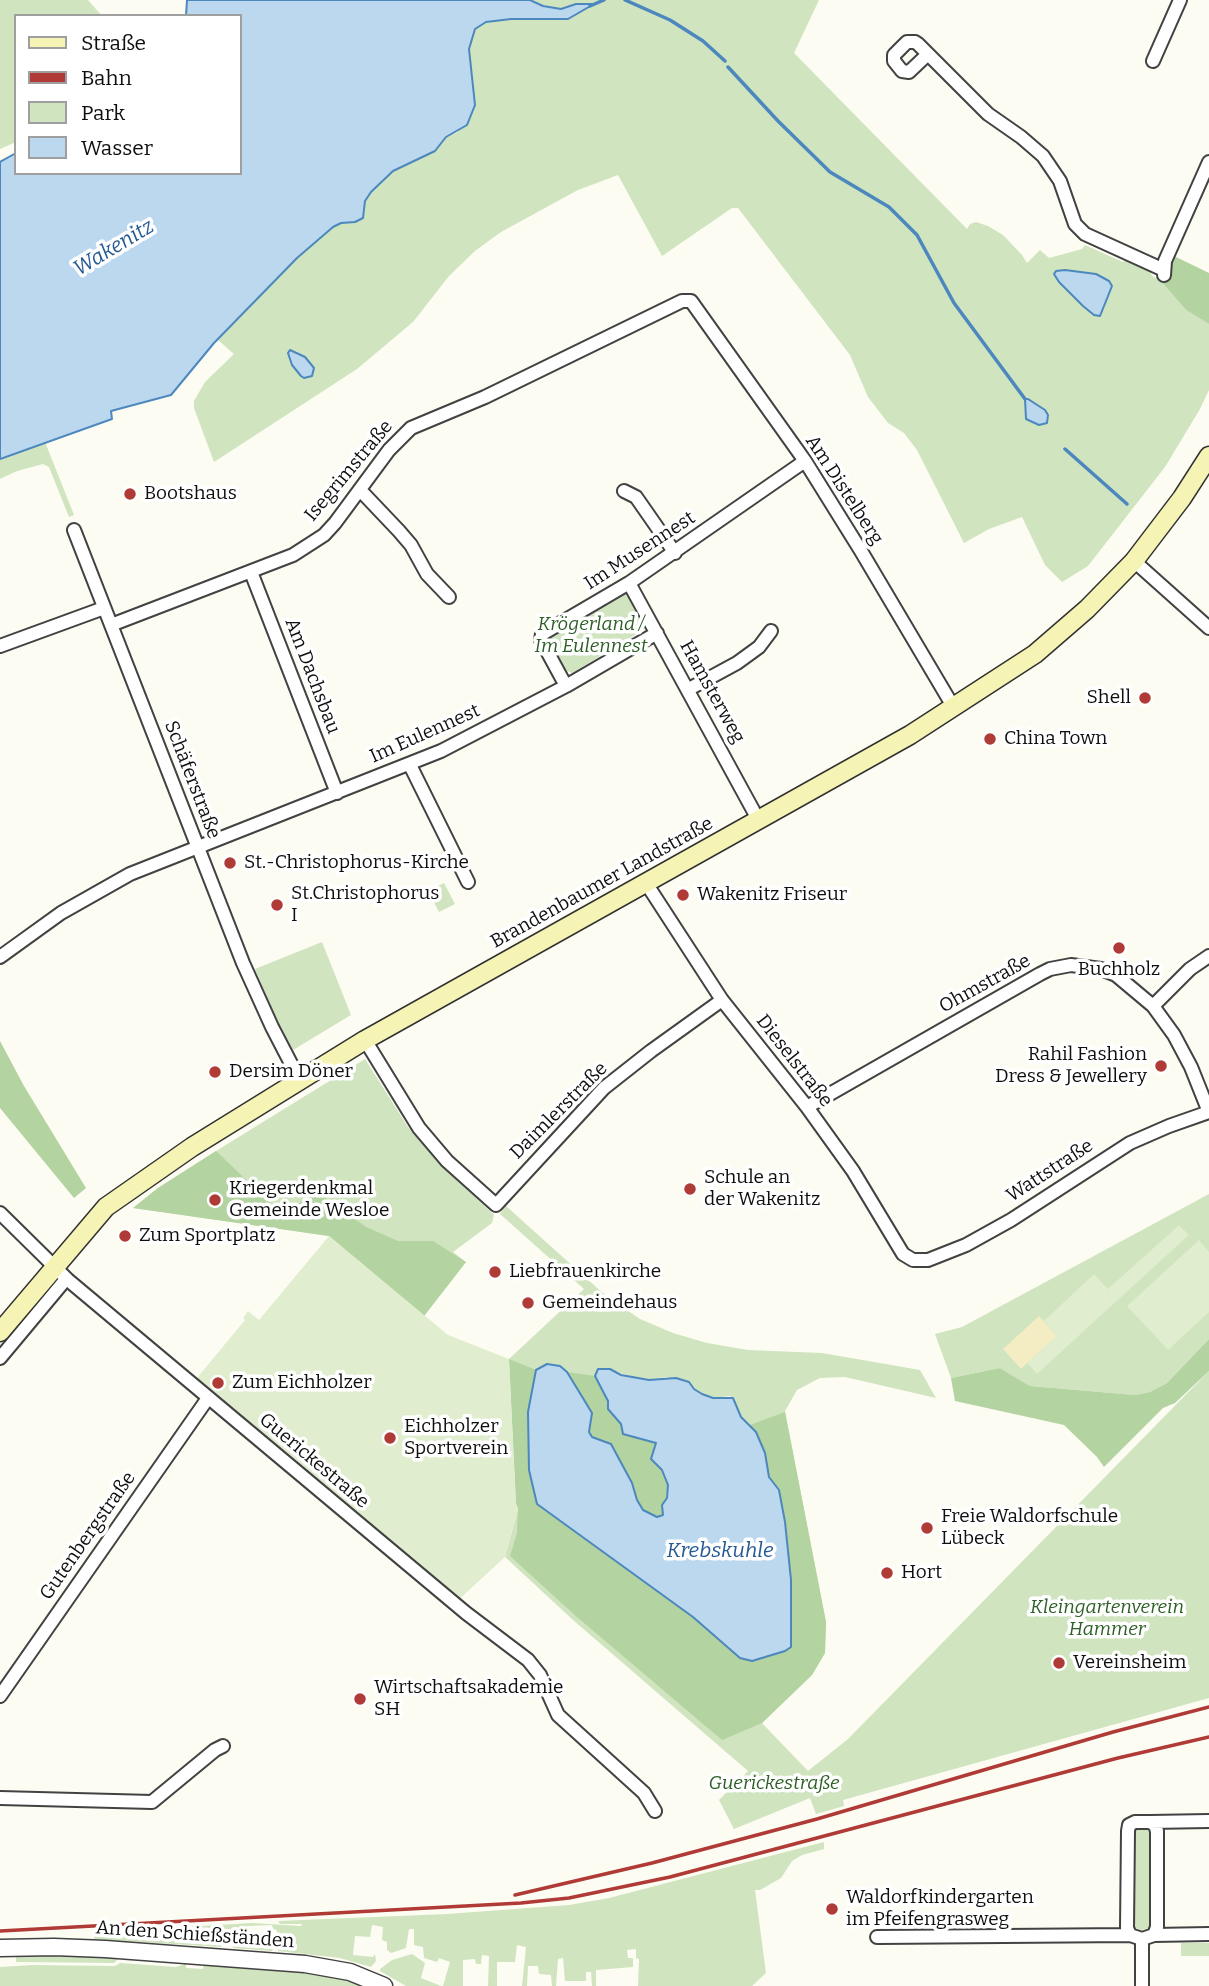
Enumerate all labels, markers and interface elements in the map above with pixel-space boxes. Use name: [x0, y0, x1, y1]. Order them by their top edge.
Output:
legend: [14, 14, 242, 175]
text: Straße: [81, 30, 146, 56]
text: Bahn: [81, 65, 132, 91]
text: Park: [81, 100, 125, 126]
text: Wasser: [81, 135, 153, 161]
water label: Wakenitz: [69, 214, 159, 282]
street label: Isegrimstraße: [300, 416, 398, 526]
street label: Am Distelberg: [800, 431, 888, 549]
place label: Bootshaus: [144, 483, 237, 505]
marker: Bootshaus: [122, 486, 138, 502]
street label: Im Musennest: [580, 507, 700, 595]
park label: Krögerland / Im Eulennest: [534, 614, 648, 658]
street label: Am Dachsbau: [279, 615, 345, 737]
street label: Hamsterweg: [674, 637, 750, 747]
place label: Shell: [1086, 687, 1131, 709]
marker: Shell: [1137, 690, 1153, 706]
street label: Im Eulennest: [366, 700, 484, 768]
street label: Schäferstraße: [159, 718, 225, 842]
place label: China Town: [1004, 728, 1107, 750]
marker: China Town: [982, 731, 998, 747]
street label: Brandenbaumer Landstraße: [487, 812, 717, 954]
place label: St.-Christophorus-Kirche: [244, 852, 469, 874]
marker: St.-Christophorus-Kirche: [222, 855, 238, 871]
place label: St.Christophorus I: [291, 883, 439, 927]
place label: Wakenitz Friseur: [697, 884, 847, 906]
marker: Wakenitz Friseur: [675, 887, 691, 903]
marker: St.Christophorus I: [269, 897, 285, 913]
marker: Buchholz: [1111, 940, 1127, 956]
street label: Ohmstraße: [935, 950, 1035, 1018]
place label: Buchholz: [1078, 959, 1160, 981]
street label: Dieselstraße: [751, 1010, 837, 1112]
place label: Rahil Fashion Dress & Jewellery: [995, 1044, 1147, 1088]
street label: Daimlerstraße: [506, 1058, 612, 1164]
marker: Rahil Fashion Dress & Jewellery: [1153, 1058, 1169, 1074]
place label: Dersim Döner: [229, 1061, 353, 1083]
marker: Dersim Döner: [207, 1064, 223, 1080]
street label: Wattstraße: [1002, 1135, 1098, 1207]
place label: Schule an der Wakenitz: [704, 1167, 820, 1211]
place label: Kriegerdenkmal Gemeinde Wesloe: [229, 1178, 389, 1222]
marker: Schule an der Wakenitz: [682, 1181, 698, 1197]
marker: Kriegerdenkmal Gemeinde Wesloe: [207, 1192, 223, 1208]
place label: Zum Sportplatz: [139, 1225, 275, 1247]
marker: Zum Sportplatz: [117, 1228, 133, 1244]
place label: Liebfrauenkirche: [509, 1261, 661, 1283]
marker: Liebfrauenkirche: [487, 1264, 503, 1280]
place label: Gemeindehaus: [542, 1292, 677, 1314]
marker: Gemeindehaus: [520, 1295, 536, 1311]
place label: Zum Eichholzer: [232, 1372, 372, 1394]
marker: Zum Eichholzer: [210, 1375, 226, 1391]
street label: Guerickestraße: [254, 1408, 374, 1514]
place label: Eichholzer Sportverein: [404, 1416, 508, 1460]
marker: Eichholzer Sportverein: [382, 1430, 398, 1446]
street label: Gutenbergstraße: [35, 1468, 141, 1604]
place label: Freie Waldorfschule Lübeck: [941, 1506, 1118, 1550]
marker: Freie Waldorfschule Lübeck: [919, 1520, 935, 1536]
water label: Krebskuhle: [666, 1538, 774, 1564]
place label: Hort: [901, 1562, 942, 1584]
marker: Hort: [879, 1565, 895, 1581]
park label: Kleingartenverein Hammer: [1030, 1597, 1184, 1641]
place label: Vereinsheim: [1073, 1652, 1186, 1674]
marker: Vereinsheim: [1051, 1655, 1067, 1671]
place label: Wirtschaftsakademie SH: [374, 1677, 563, 1721]
marker: Wirtschaftsakademie SH: [352, 1691, 368, 1707]
park label: Guerickestraße: [708, 1773, 840, 1795]
place label: Waldorfkindergarten im Pfeifengrasweg: [846, 1887, 1034, 1931]
marker: Waldorfkindergarten im Pfeifengrasweg: [824, 1901, 840, 1917]
street label: An den Schießständen: [95, 1917, 295, 1953]

